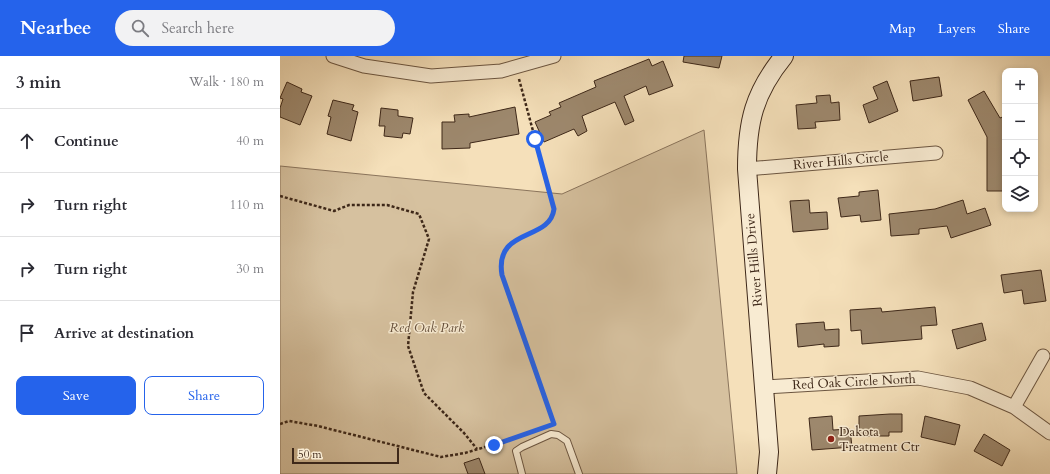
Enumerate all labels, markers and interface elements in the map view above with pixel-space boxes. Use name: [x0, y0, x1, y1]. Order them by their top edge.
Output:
search box: [115, 10, 395, 46]
text: Nearbee: [20, 15, 91, 41]
icon: search: [129, 17, 151, 39]
text: Search here: [161, 18, 234, 38]
text: Map: [889, 19, 916, 38]
text: Layers: [938, 19, 976, 38]
text: Share: [998, 19, 1030, 38]
map controls: [1002, 68, 1038, 212]
button: +: [1002, 68, 1038, 104]
text: 3 min: [16, 71, 61, 94]
text: Walk · 180 m: [189, 73, 264, 91]
button: −: [1002, 104, 1038, 140]
icon: ahead: [16, 130, 38, 152]
route start: [526, 130, 544, 148]
text: Continue: [54, 131, 119, 151]
text: 40 m: [236, 132, 264, 150]
button: locate: [1002, 140, 1038, 176]
street label: River Hills Circle: [792, 148, 890, 174]
button: layers: [1002, 176, 1038, 212]
icon: right: [16, 194, 38, 216]
text: Turn right: [54, 195, 127, 215]
text: 110 m: [230, 196, 264, 214]
street label: River Hills Drive: [741, 212, 767, 308]
icon: right: [16, 258, 38, 280]
text: Turn right: [54, 259, 127, 279]
text: 30 m: [236, 260, 264, 278]
park label: Red Oak Park: [390, 319, 465, 337]
icon: arrive: [16, 322, 38, 344]
text: Arrive at destination: [54, 323, 194, 343]
street label: Red Oak Circle North: [792, 370, 916, 394]
button: Save: [16, 376, 136, 415]
button: Share: [144, 376, 264, 415]
place label: Dakota Treatment Ctr: [839, 423, 920, 456]
marker: Dakota Treatment Ctr: [826, 434, 836, 444]
route end: [485, 436, 503, 454]
scale bar: [292, 446, 399, 465]
text: 50 m: [298, 447, 322, 462]

